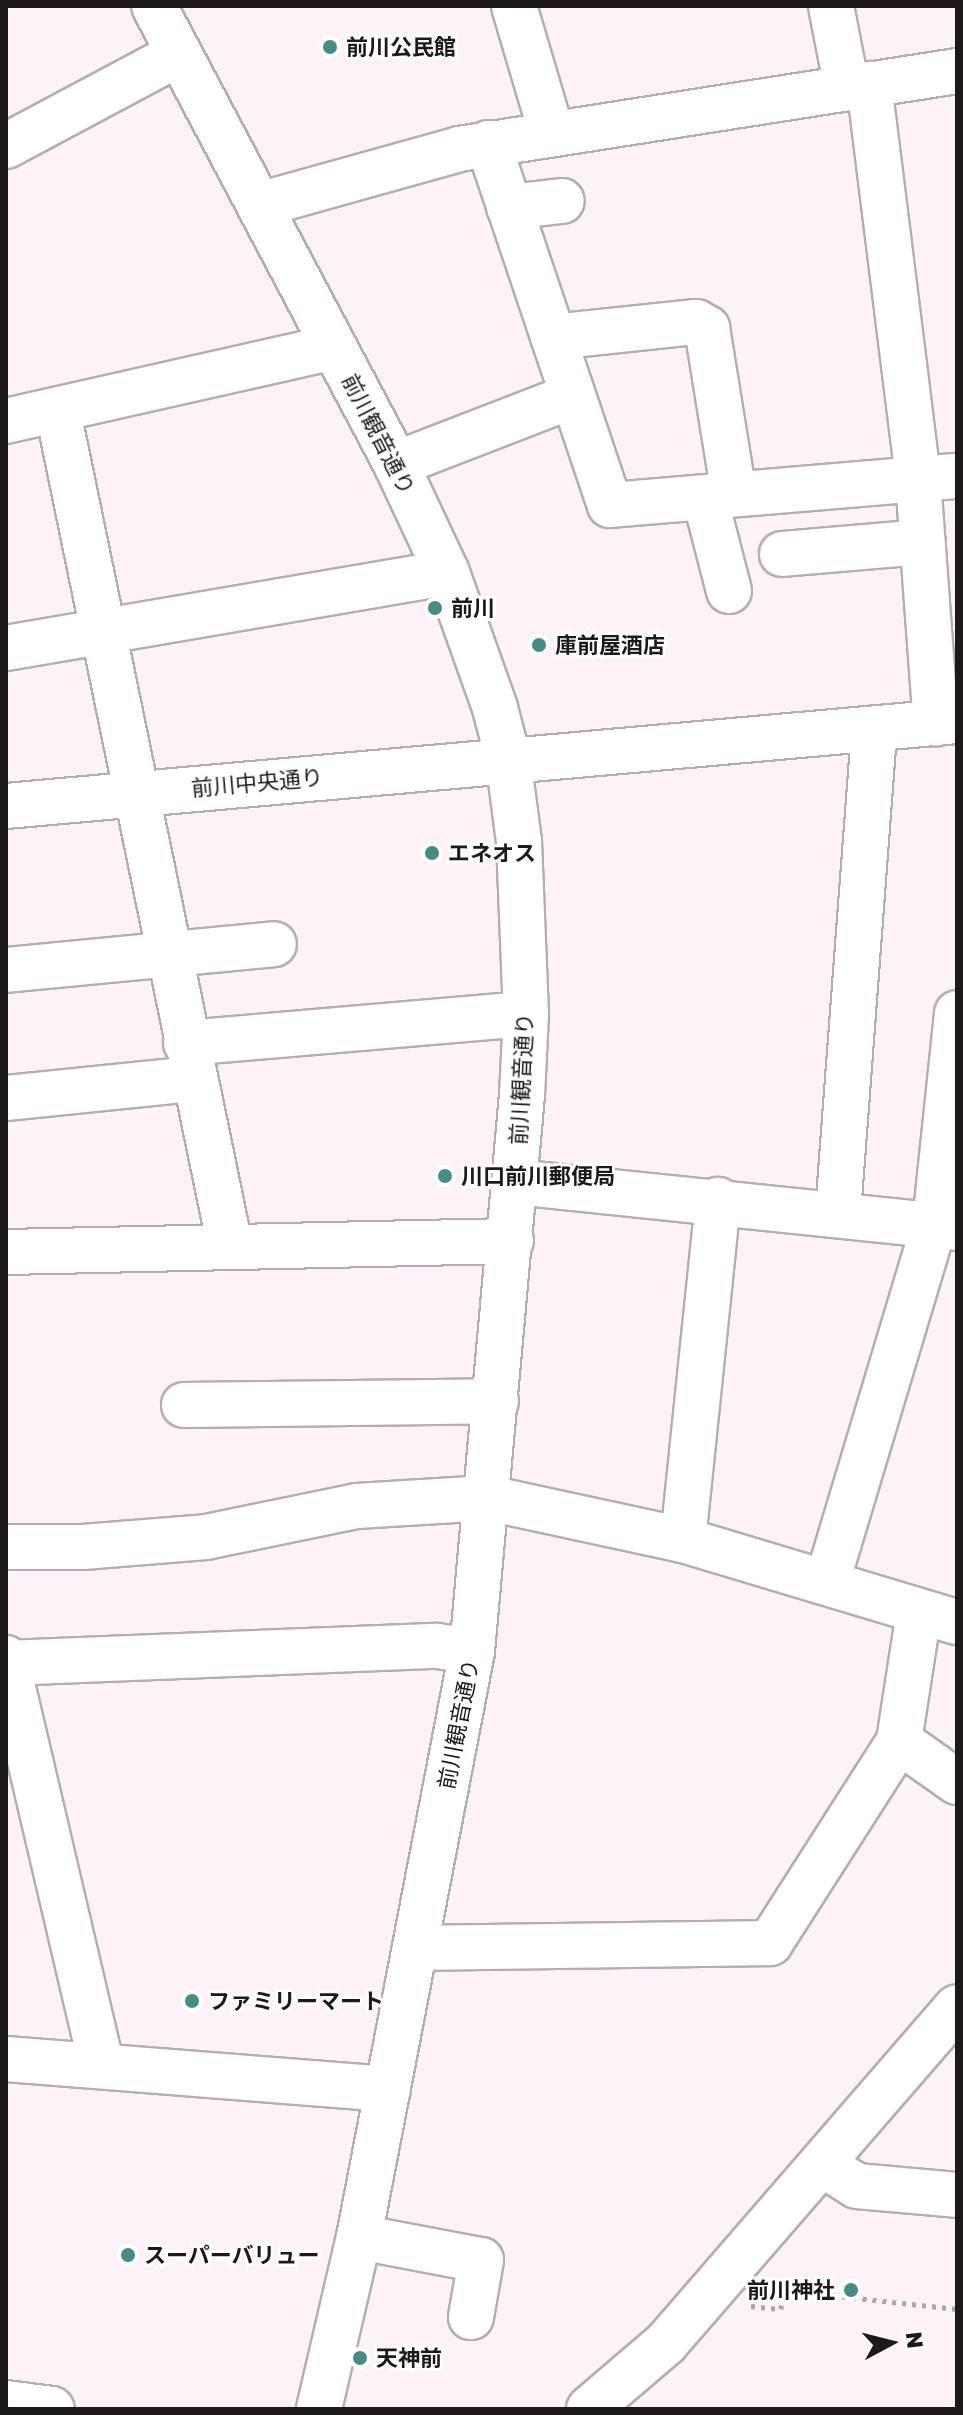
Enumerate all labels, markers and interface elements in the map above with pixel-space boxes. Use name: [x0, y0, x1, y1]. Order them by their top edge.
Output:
place label: 前川公民館: [346, 34, 456, 60]
marker: 前川公民館: [321, 38, 339, 56]
street label: 前川観音通り: [337, 369, 421, 499]
place label: 前川: [451, 595, 495, 621]
marker: 前川: [426, 599, 444, 617]
place label: 庫前屋酒店: [555, 632, 665, 658]
marker: 庫前屋酒店: [530, 636, 548, 654]
street label: 前川中央通り: [190, 763, 324, 801]
place label: エネオス: [448, 840, 536, 866]
marker: エネオス: [423, 844, 441, 862]
street label: 前川観音通り: [504, 1012, 538, 1146]
place label: 川口前川郵便局: [461, 1163, 615, 1189]
marker: 川口前川郵便局: [436, 1167, 454, 1185]
street label: 前川観音通り: [432, 1657, 484, 1791]
place label: ファミリーマート: [208, 1988, 384, 2014]
marker: ファミリーマート: [183, 1992, 201, 2010]
place label: スーパーバリュー: [144, 2242, 320, 2268]
marker: スーパーバリュー: [119, 2246, 137, 2264]
place label: 前川神社: [747, 2277, 835, 2303]
marker: 前川神社: [842, 2281, 860, 2299]
north arrow: [851, 2303, 931, 2383]
text: N: [901, 2330, 930, 2350]
place label: 天神前: [376, 2345, 442, 2371]
marker: 天神前: [351, 2349, 369, 2367]

